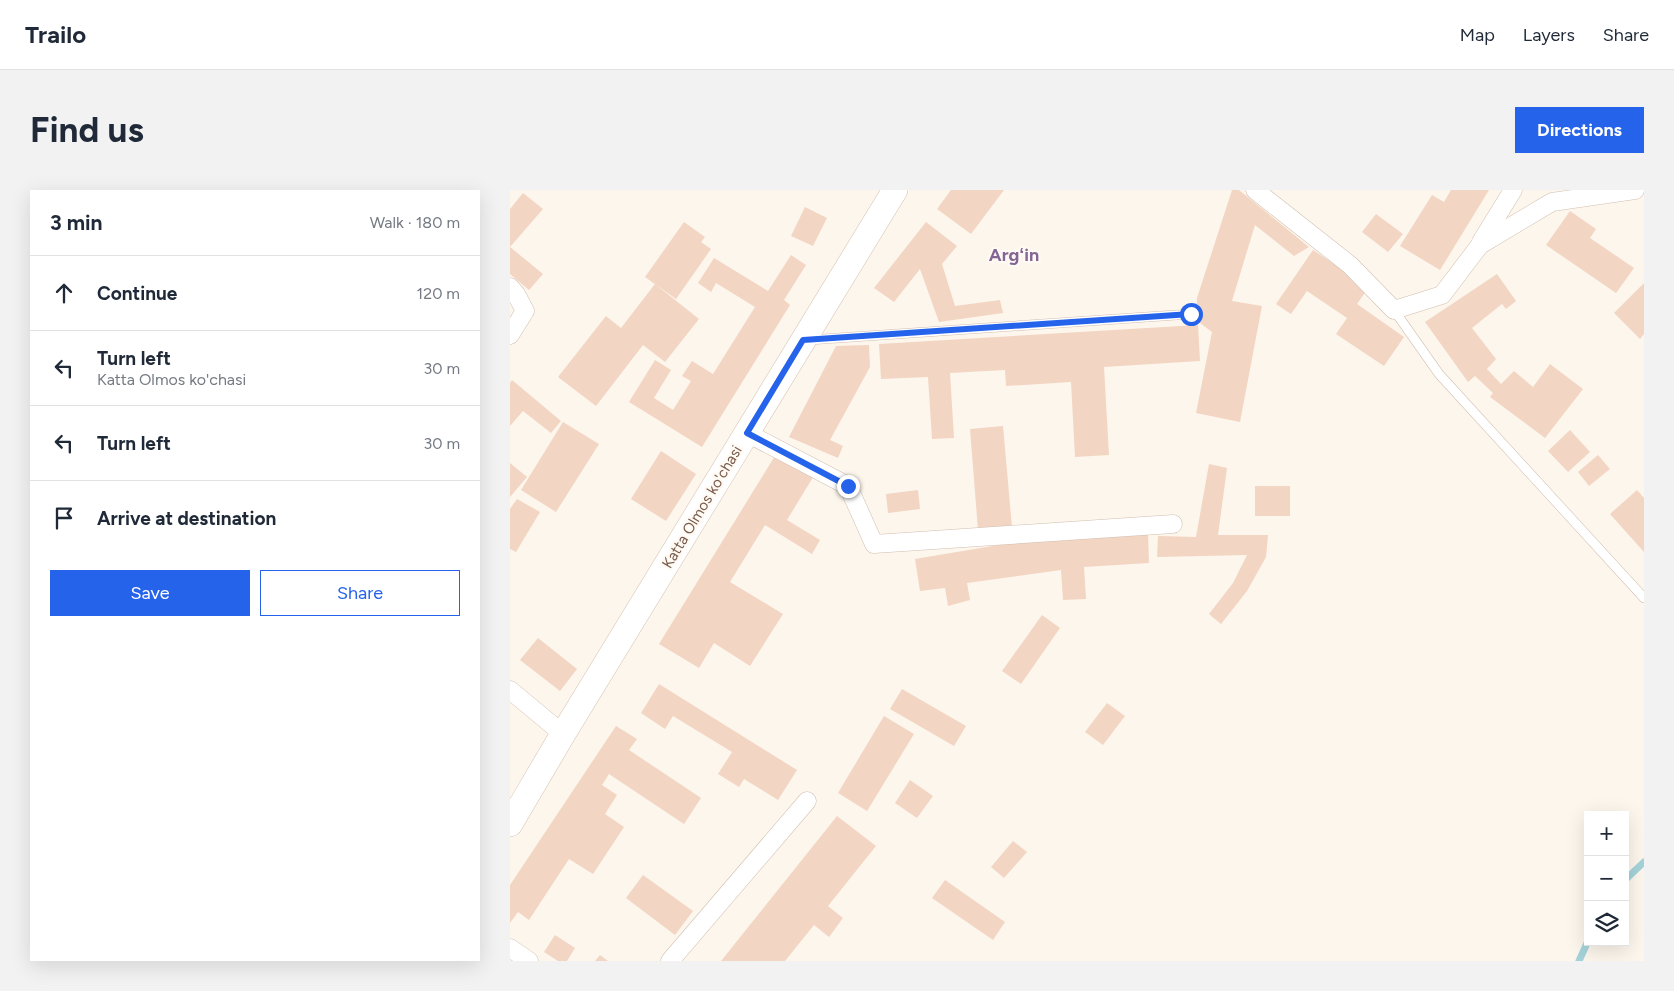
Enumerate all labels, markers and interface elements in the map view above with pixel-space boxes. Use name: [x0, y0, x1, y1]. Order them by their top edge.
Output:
text: Trailo: [25, 20, 86, 49]
text: Map: [1460, 24, 1495, 46]
text: Layers: [1523, 24, 1575, 46]
text: Share: [1603, 24, 1649, 46]
button: Directions: [1515, 107, 1644, 153]
text: Find us: [30, 109, 144, 151]
text: 3 min: [50, 210, 102, 235]
text: Walk · 180 m: [370, 213, 460, 232]
district label: Argʻin: [989, 244, 1039, 266]
icon: ahead: [50, 279, 78, 307]
text: Continue: [97, 282, 177, 305]
text: 120 m: [417, 284, 460, 303]
route start: [1180, 303, 1203, 326]
text: Turn left: [97, 347, 171, 370]
icon: left: [50, 354, 78, 382]
text: 30 m: [423, 359, 460, 378]
text: Katta Olmos ko'chasi: [97, 370, 246, 389]
icon: left: [50, 429, 78, 457]
text: Turn left: [97, 432, 171, 455]
text: 30 m: [423, 434, 460, 453]
street label: Katta Olmos ko'chasi: [658, 442, 746, 572]
route end: [837, 475, 860, 498]
icon: arrive: [50, 504, 78, 532]
text: Arrive at destination: [97, 507, 276, 530]
button: Save: [50, 570, 250, 616]
button: Share: [260, 570, 460, 616]
map controls: [1584, 811, 1629, 946]
button: +: [1584, 811, 1629, 856]
button: −: [1584, 856, 1629, 901]
button: layers: [1584, 901, 1629, 946]

